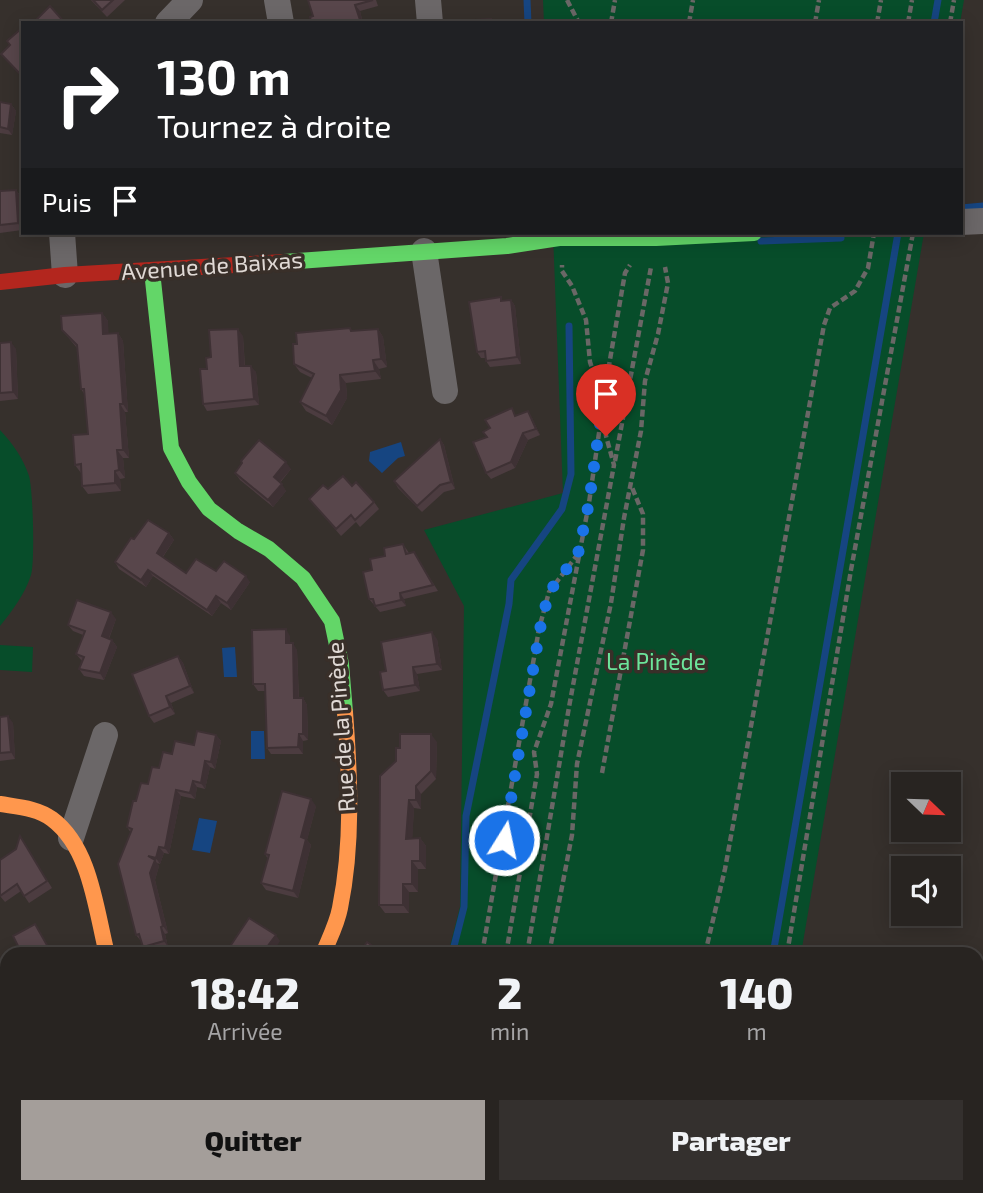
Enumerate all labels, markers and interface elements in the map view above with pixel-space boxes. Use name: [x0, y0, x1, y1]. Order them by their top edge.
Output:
text: 130 m: [157, 46, 291, 105]
icon: right: [42, 49, 133, 140]
text: Tournez à droite: [157, 106, 391, 144]
icon: arrive: [106, 182, 144, 220]
text: Puis: [42, 186, 92, 217]
street label: Avenue de Baixas: [120, 245, 304, 285]
pin: [576, 364, 636, 436]
icon: arrive: [587, 375, 625, 413]
street label: Rue de la Pinède: [320, 641, 360, 813]
park label: La Pinède: [606, 647, 706, 675]
north arrow: [891, 772, 961, 842]
map controls: [891, 772, 961, 926]
position arrow: [467, 803, 541, 877]
button: sound: [891, 856, 961, 926]
text: 18:42: [191, 967, 299, 1017]
text: 2: [497, 967, 522, 1017]
text: 140: [720, 967, 793, 1017]
text: Arrivée: [207, 1017, 283, 1045]
text: min: [490, 1017, 529, 1045]
text: m: [747, 1017, 767, 1045]
button: Quitter: [21, 1100, 485, 1180]
button: Partager: [499, 1100, 963, 1180]

